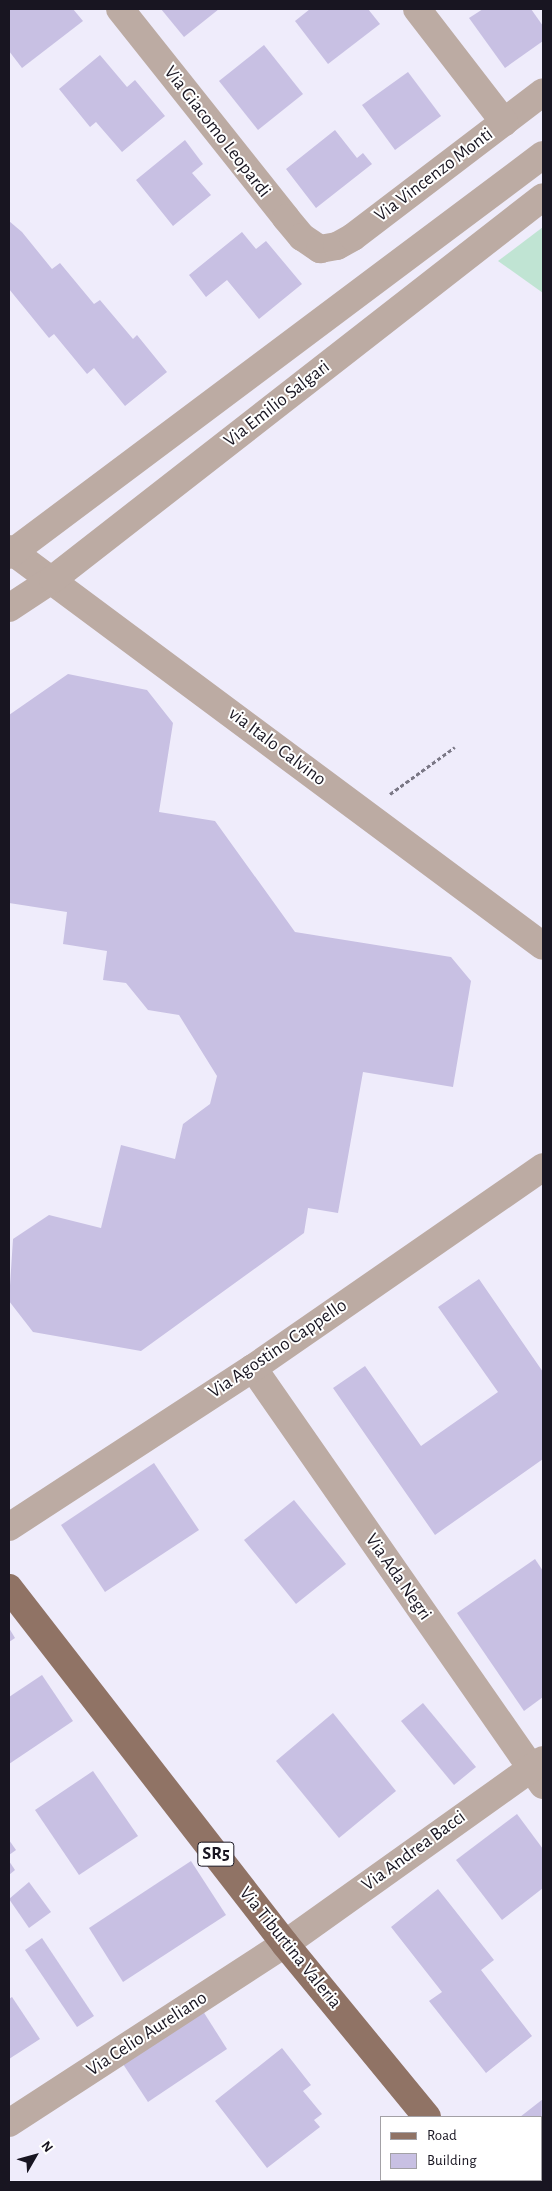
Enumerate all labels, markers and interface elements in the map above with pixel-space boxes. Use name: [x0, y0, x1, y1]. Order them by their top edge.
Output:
street label: Via Giacomo Leopardi: [159, 62, 275, 202]
street label: Via Vincenzo Monti: [370, 123, 498, 227]
street label: Via Emilio Salgari: [219, 356, 335, 452]
street label: via Italo Calvino: [224, 703, 330, 791]
street label: Via Agostino Cappello: [204, 1294, 352, 1404]
street label: Via Ada Negri: [360, 1529, 436, 1625]
street label: Via Andrea Bacci: [358, 1806, 470, 1896]
road number: SR5: [197, 1838, 235, 1870]
street label: Via Tiburtina Valeria: [234, 1882, 346, 2014]
street label: Via Celio Aureliano: [82, 1987, 212, 2081]
legend: [380, 2116, 542, 2181]
text: Road: [427, 2128, 457, 2143]
north arrow: [10, 2131, 60, 2181]
text: N: [38, 2139, 55, 2155]
text: Building: [427, 2153, 477, 2168]

